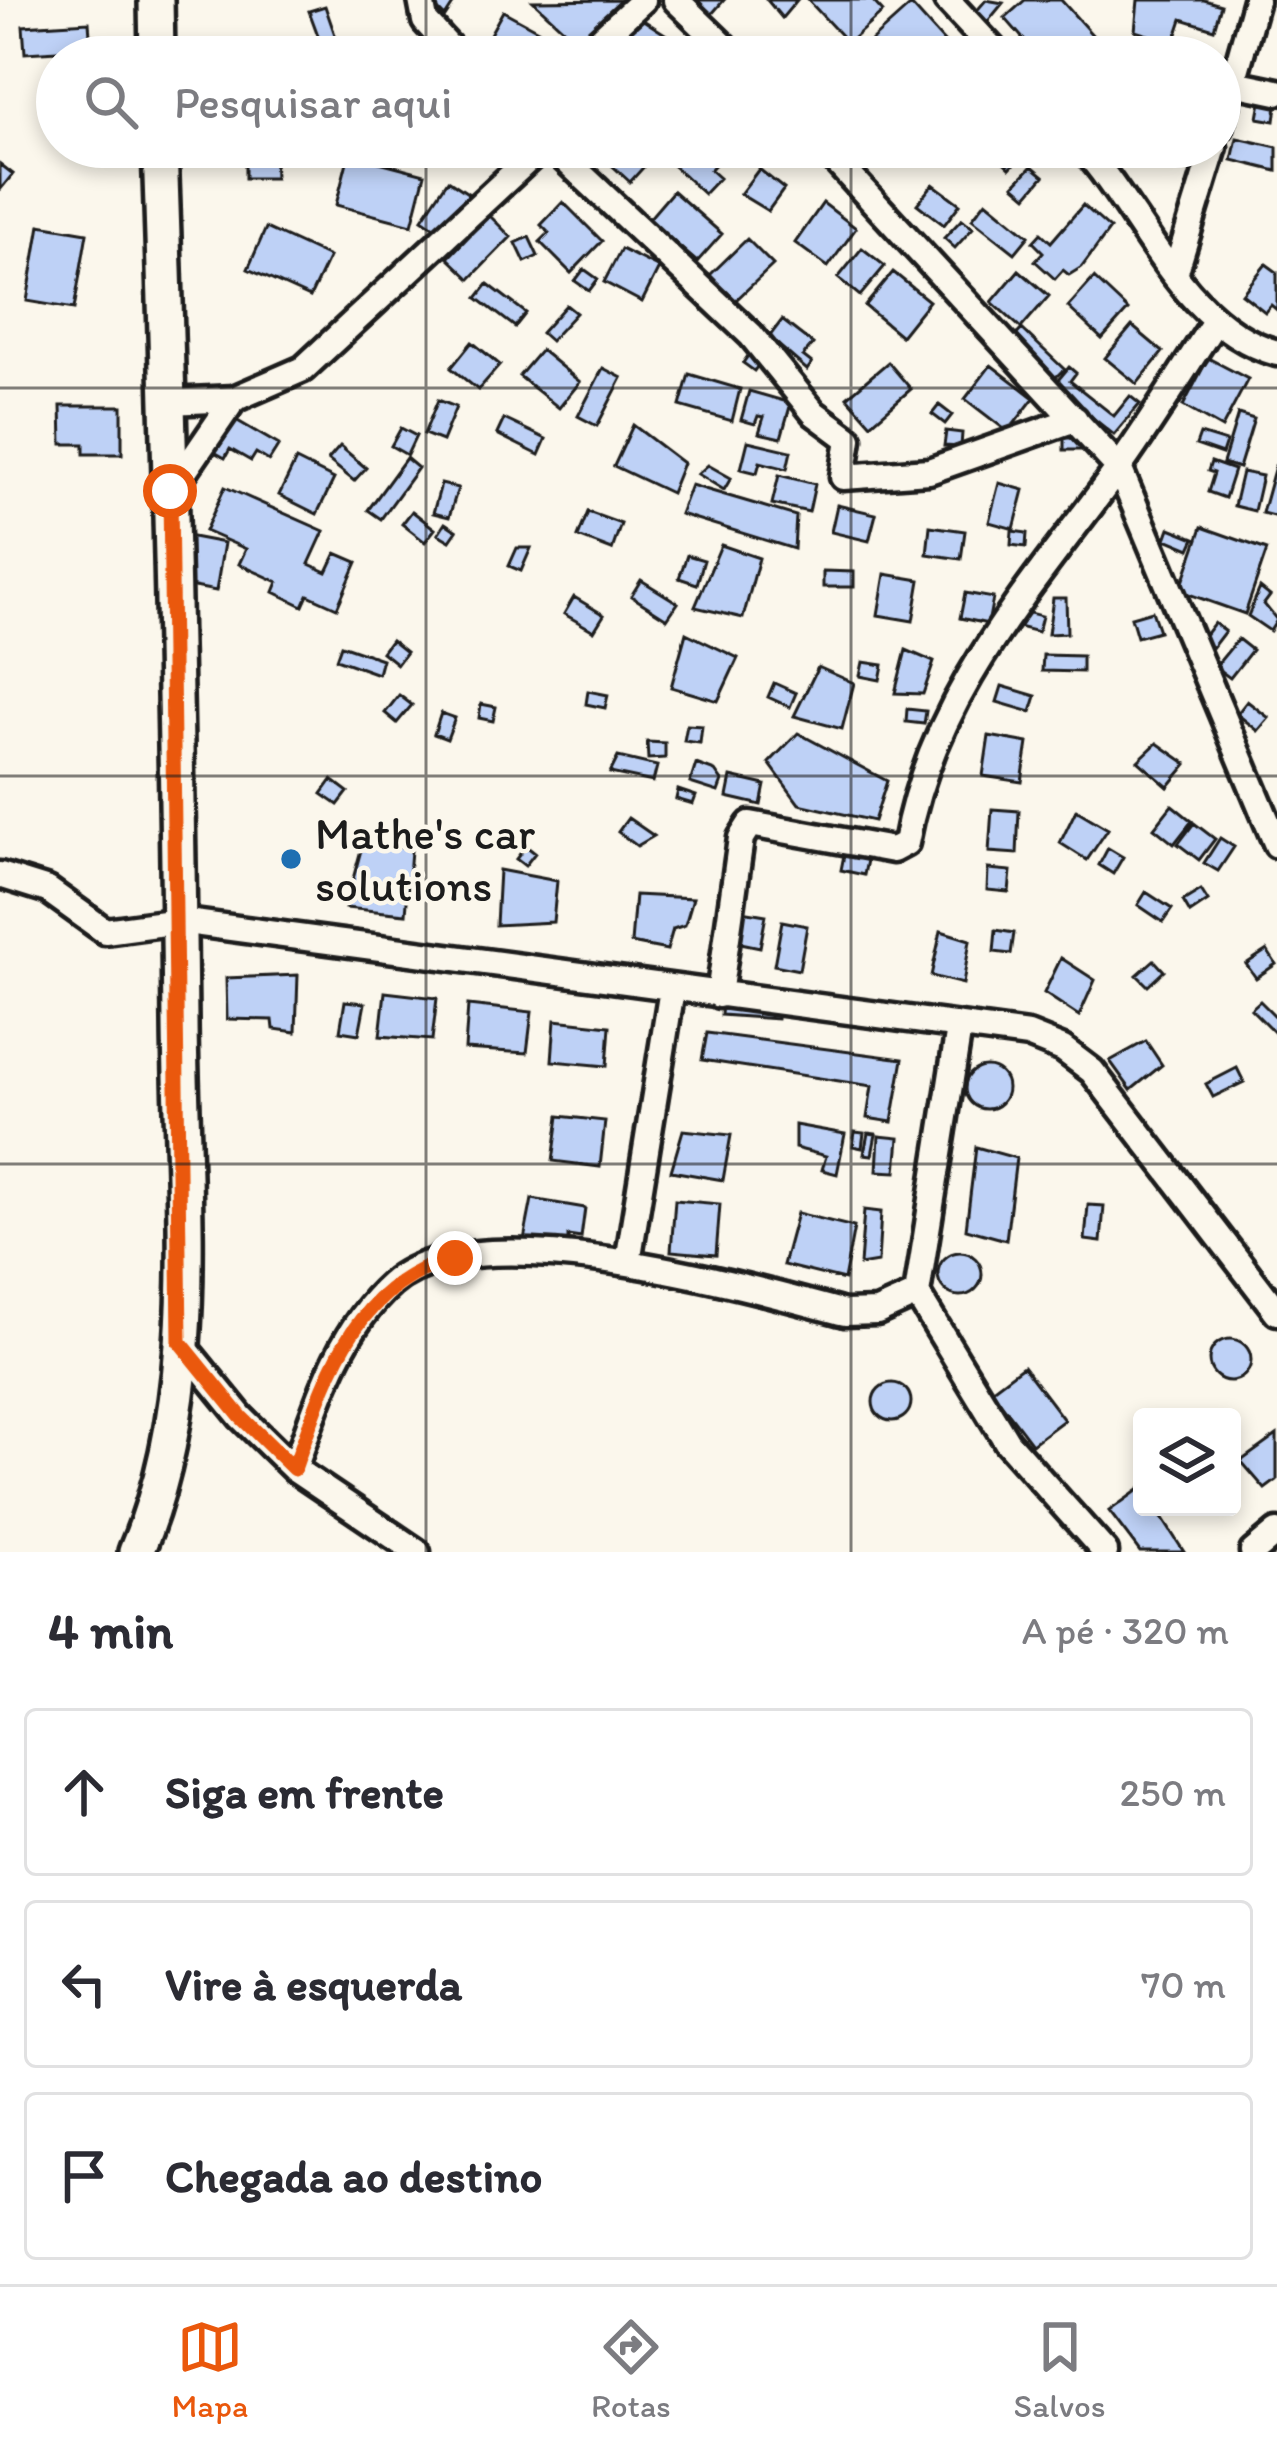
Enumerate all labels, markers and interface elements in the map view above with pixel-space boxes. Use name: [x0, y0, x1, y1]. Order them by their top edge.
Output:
search box: [36, 36, 1241, 168]
icon: search: [78, 69, 144, 135]
text: Pesquisar aqui: [174, 75, 452, 129]
route start: [143, 464, 197, 518]
place label: Mathe's car solutions: [315, 806, 535, 912]
marker: Mathe's car solutions: [278, 846, 304, 872]
route end: [428, 1231, 482, 1285]
map controls: [1133, 1408, 1241, 1516]
button: layers: [1133, 1408, 1241, 1516]
text: 4 min: [48, 1600, 173, 1661]
text: A pé · 320 m: [1022, 1607, 1229, 1654]
icon: ahead: [51, 1759, 117, 1825]
text: Siga em frente: [165, 1765, 444, 1819]
text: 250 m: [1119, 1769, 1226, 1816]
icon: left: [51, 1951, 117, 2017]
text: Vire à esquerda: [165, 1957, 462, 2011]
text: 70 m: [1141, 1961, 1226, 2008]
icon: arrive: [51, 2143, 117, 2209]
text: Chegada ao destino: [165, 2149, 542, 2203]
tab: Mapa: [171, 2314, 248, 2425]
tab: Rotas: [591, 2314, 671, 2425]
tab: Salvos: [1014, 2314, 1106, 2425]

